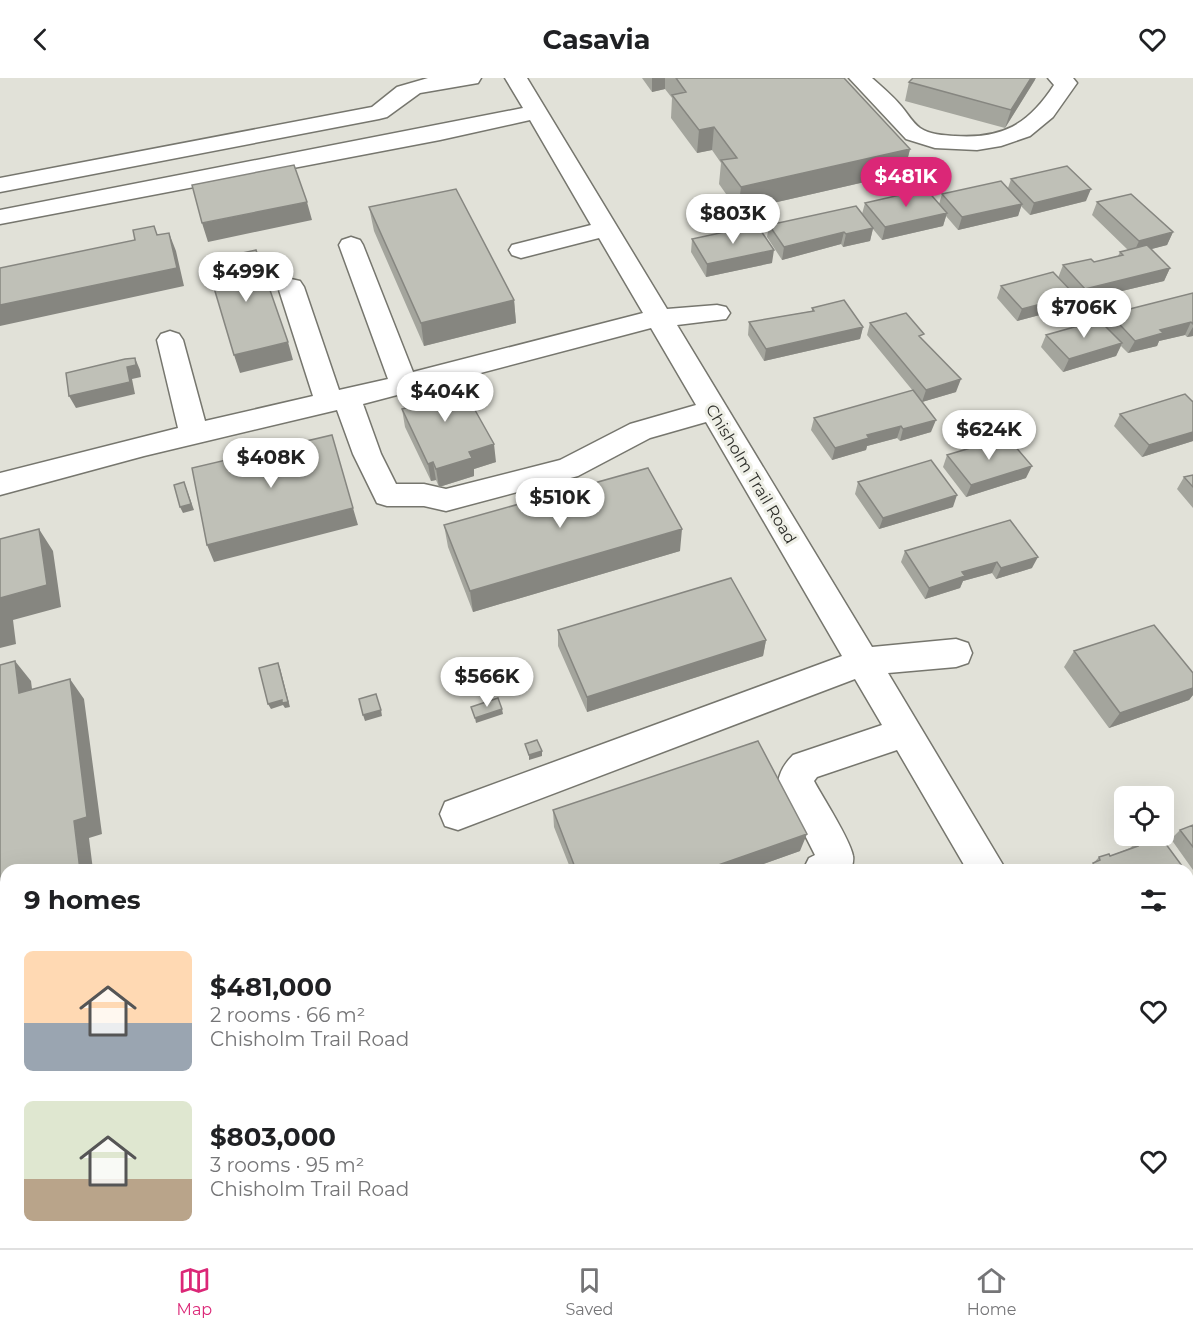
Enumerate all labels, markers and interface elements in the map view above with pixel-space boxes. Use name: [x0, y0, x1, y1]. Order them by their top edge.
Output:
icon: back: [24, 23, 57, 56]
text: Casavia: [543, 23, 650, 56]
icon: heart: [1136, 23, 1169, 56]
pin: $481K: [864, 157, 948, 208]
text: $481K: [875, 164, 937, 188]
pin: $803K: [691, 194, 775, 245]
text: $803K: [700, 201, 766, 225]
pin: $499K: [204, 252, 288, 303]
text: $499K: [213, 259, 279, 283]
pin: $706K: [1042, 288, 1126, 339]
text: $706K: [1051, 295, 1117, 319]
pin: $404K: [403, 372, 487, 423]
text: $404K: [411, 379, 479, 403]
street label: Chisholm Trail Road: [702, 401, 800, 547]
pin: $624K: [947, 410, 1031, 461]
text: $624K: [956, 417, 1022, 441]
pin: $408K: [229, 438, 313, 489]
text: $408K: [237, 445, 305, 469]
pin: $510K: [518, 478, 602, 529]
text: $510K: [530, 485, 590, 509]
pin: $566K: [445, 657, 529, 708]
text: $566K: [455, 664, 519, 688]
map controls: [1114, 786, 1174, 846]
button: locate: [1114, 786, 1174, 846]
text: 9 homes: [24, 884, 141, 916]
icon: filters: [1137, 884, 1170, 917]
text: $481,000: [210, 971, 332, 1003]
icon: home: [72, 975, 144, 1047]
icon: heart: [1137, 995, 1170, 1028]
text: 2 rooms · 66 m²: [210, 1003, 365, 1027]
text: Chisholm Trail Road: [210, 1027, 409, 1051]
text: $803,000: [210, 1121, 336, 1153]
icon: home: [72, 1125, 144, 1197]
icon: heart: [1137, 1145, 1170, 1178]
text: 3 rooms · 95 m²: [210, 1153, 364, 1177]
text: Chisholm Trail Road: [210, 1177, 409, 1201]
tab: Map: [177, 1264, 212, 1319]
tab: Saved: [565, 1264, 613, 1319]
tab: Home: [967, 1264, 1016, 1319]

